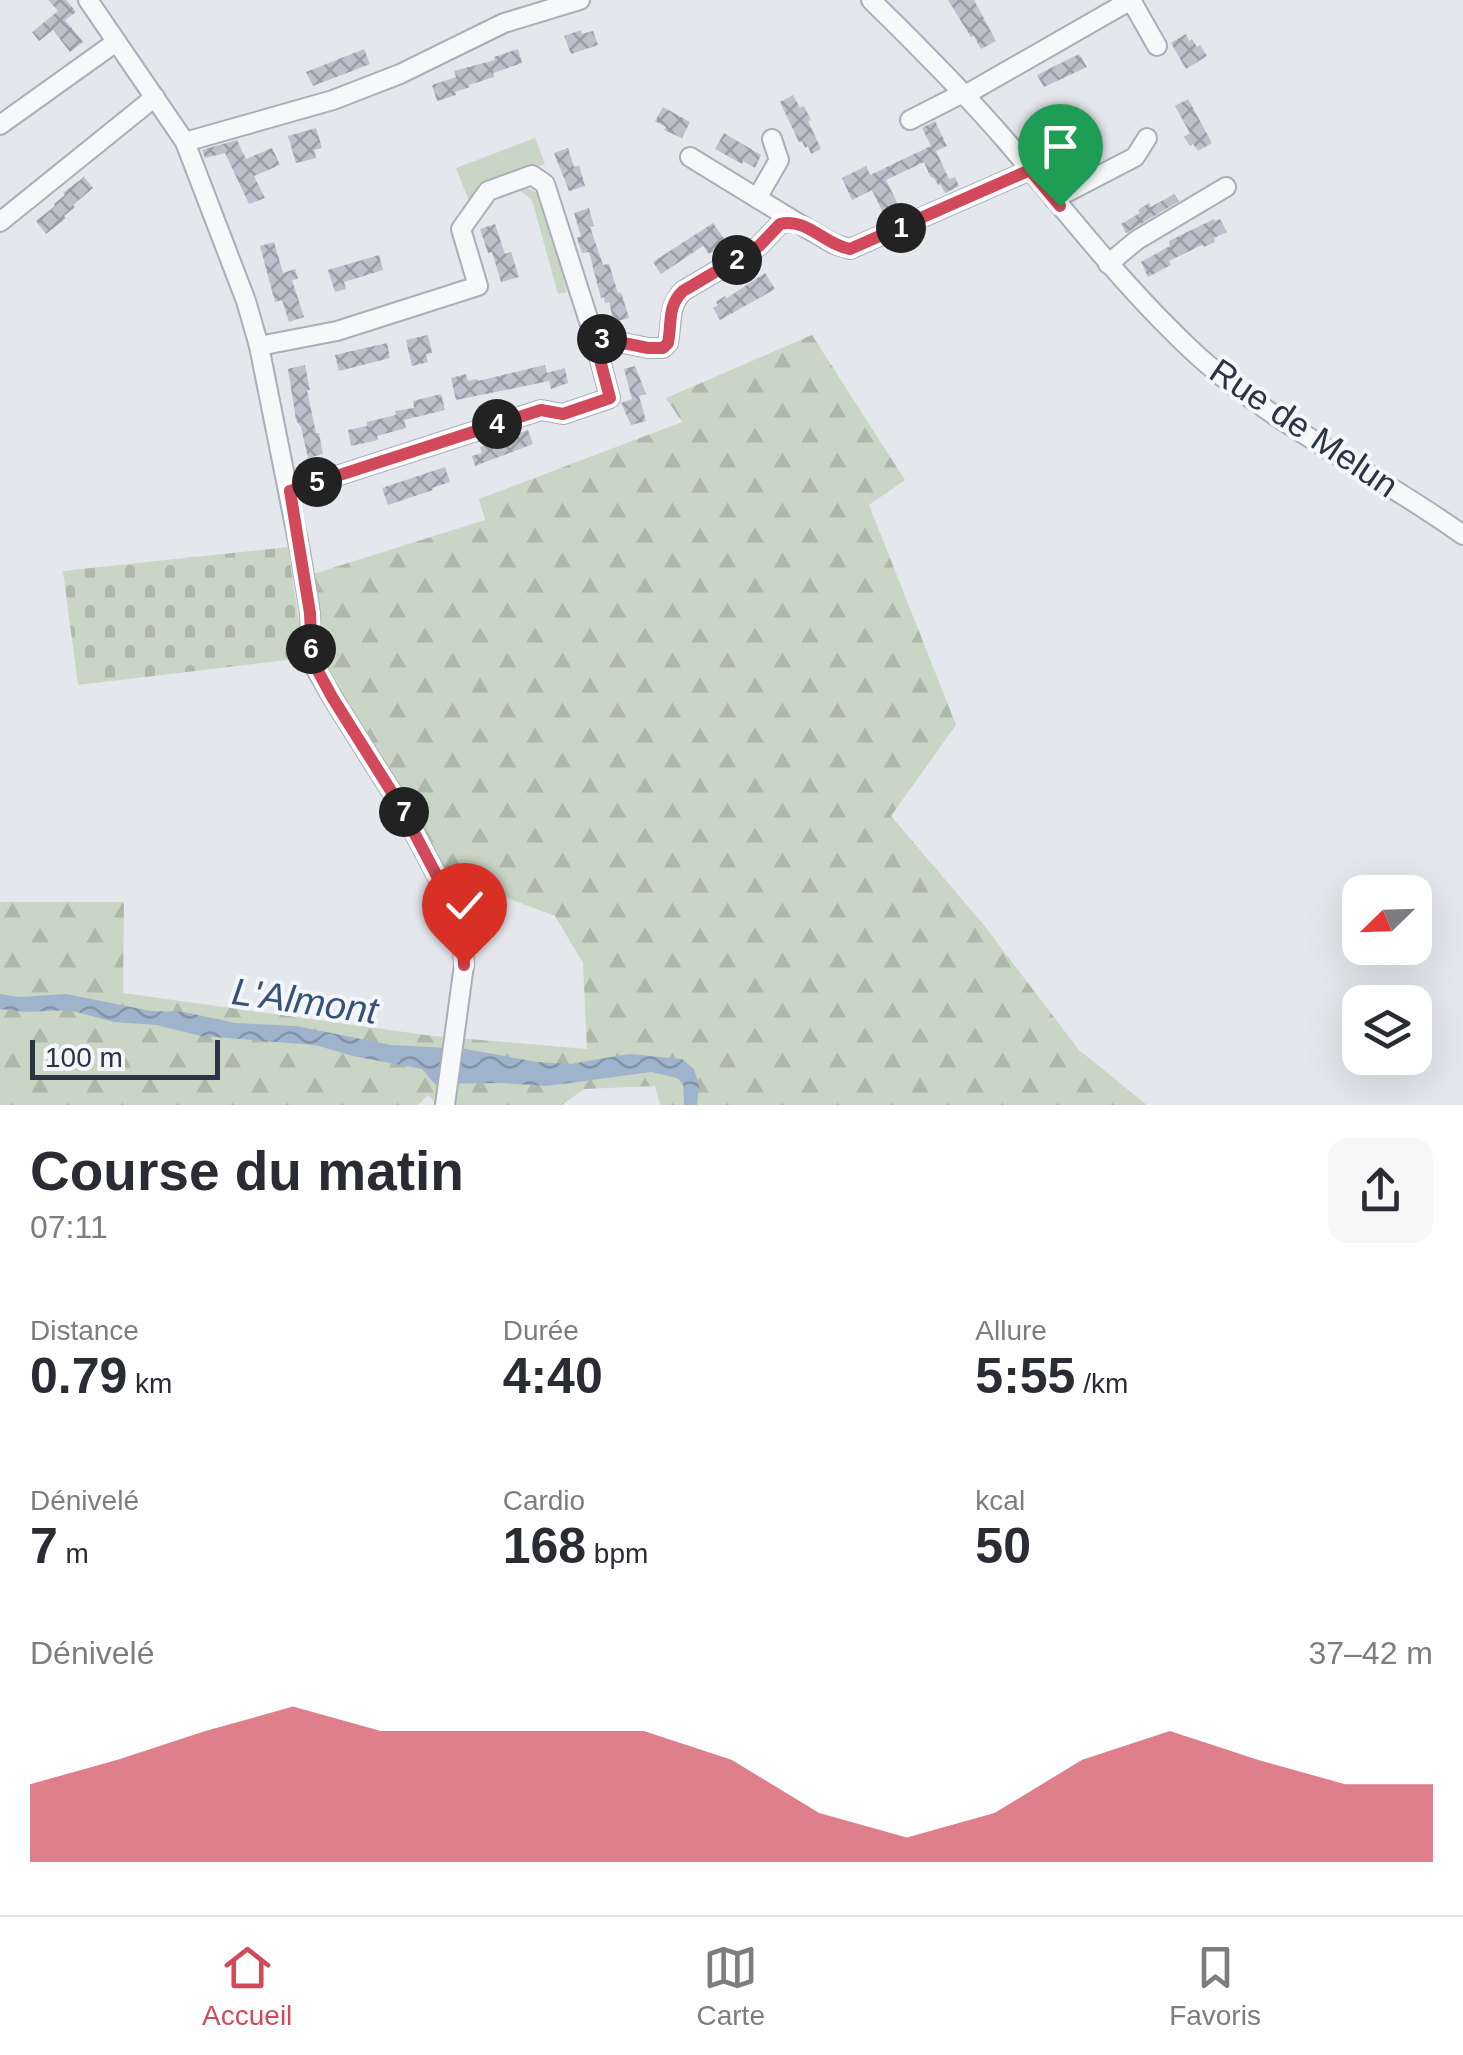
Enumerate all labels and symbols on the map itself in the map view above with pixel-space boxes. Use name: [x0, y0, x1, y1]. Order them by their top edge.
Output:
pin: [1018, 104, 1103, 207]
pin: 1: [876, 203, 926, 253]
pin: 2: [712, 235, 762, 285]
pin: 3: [577, 314, 627, 364]
street label: Rue de Melun: [1203, 350, 1406, 505]
pin: 4: [472, 399, 522, 449]
pin: 5: [292, 457, 342, 507]
pin: 6: [286, 624, 336, 674]
pin: 7: [379, 787, 429, 837]
pin: [422, 863, 507, 966]
north arrow: [1342, 875, 1432, 965]
water label: L'Almont: [229, 970, 382, 1032]
scale bar: [30, 1035, 220, 1080]

